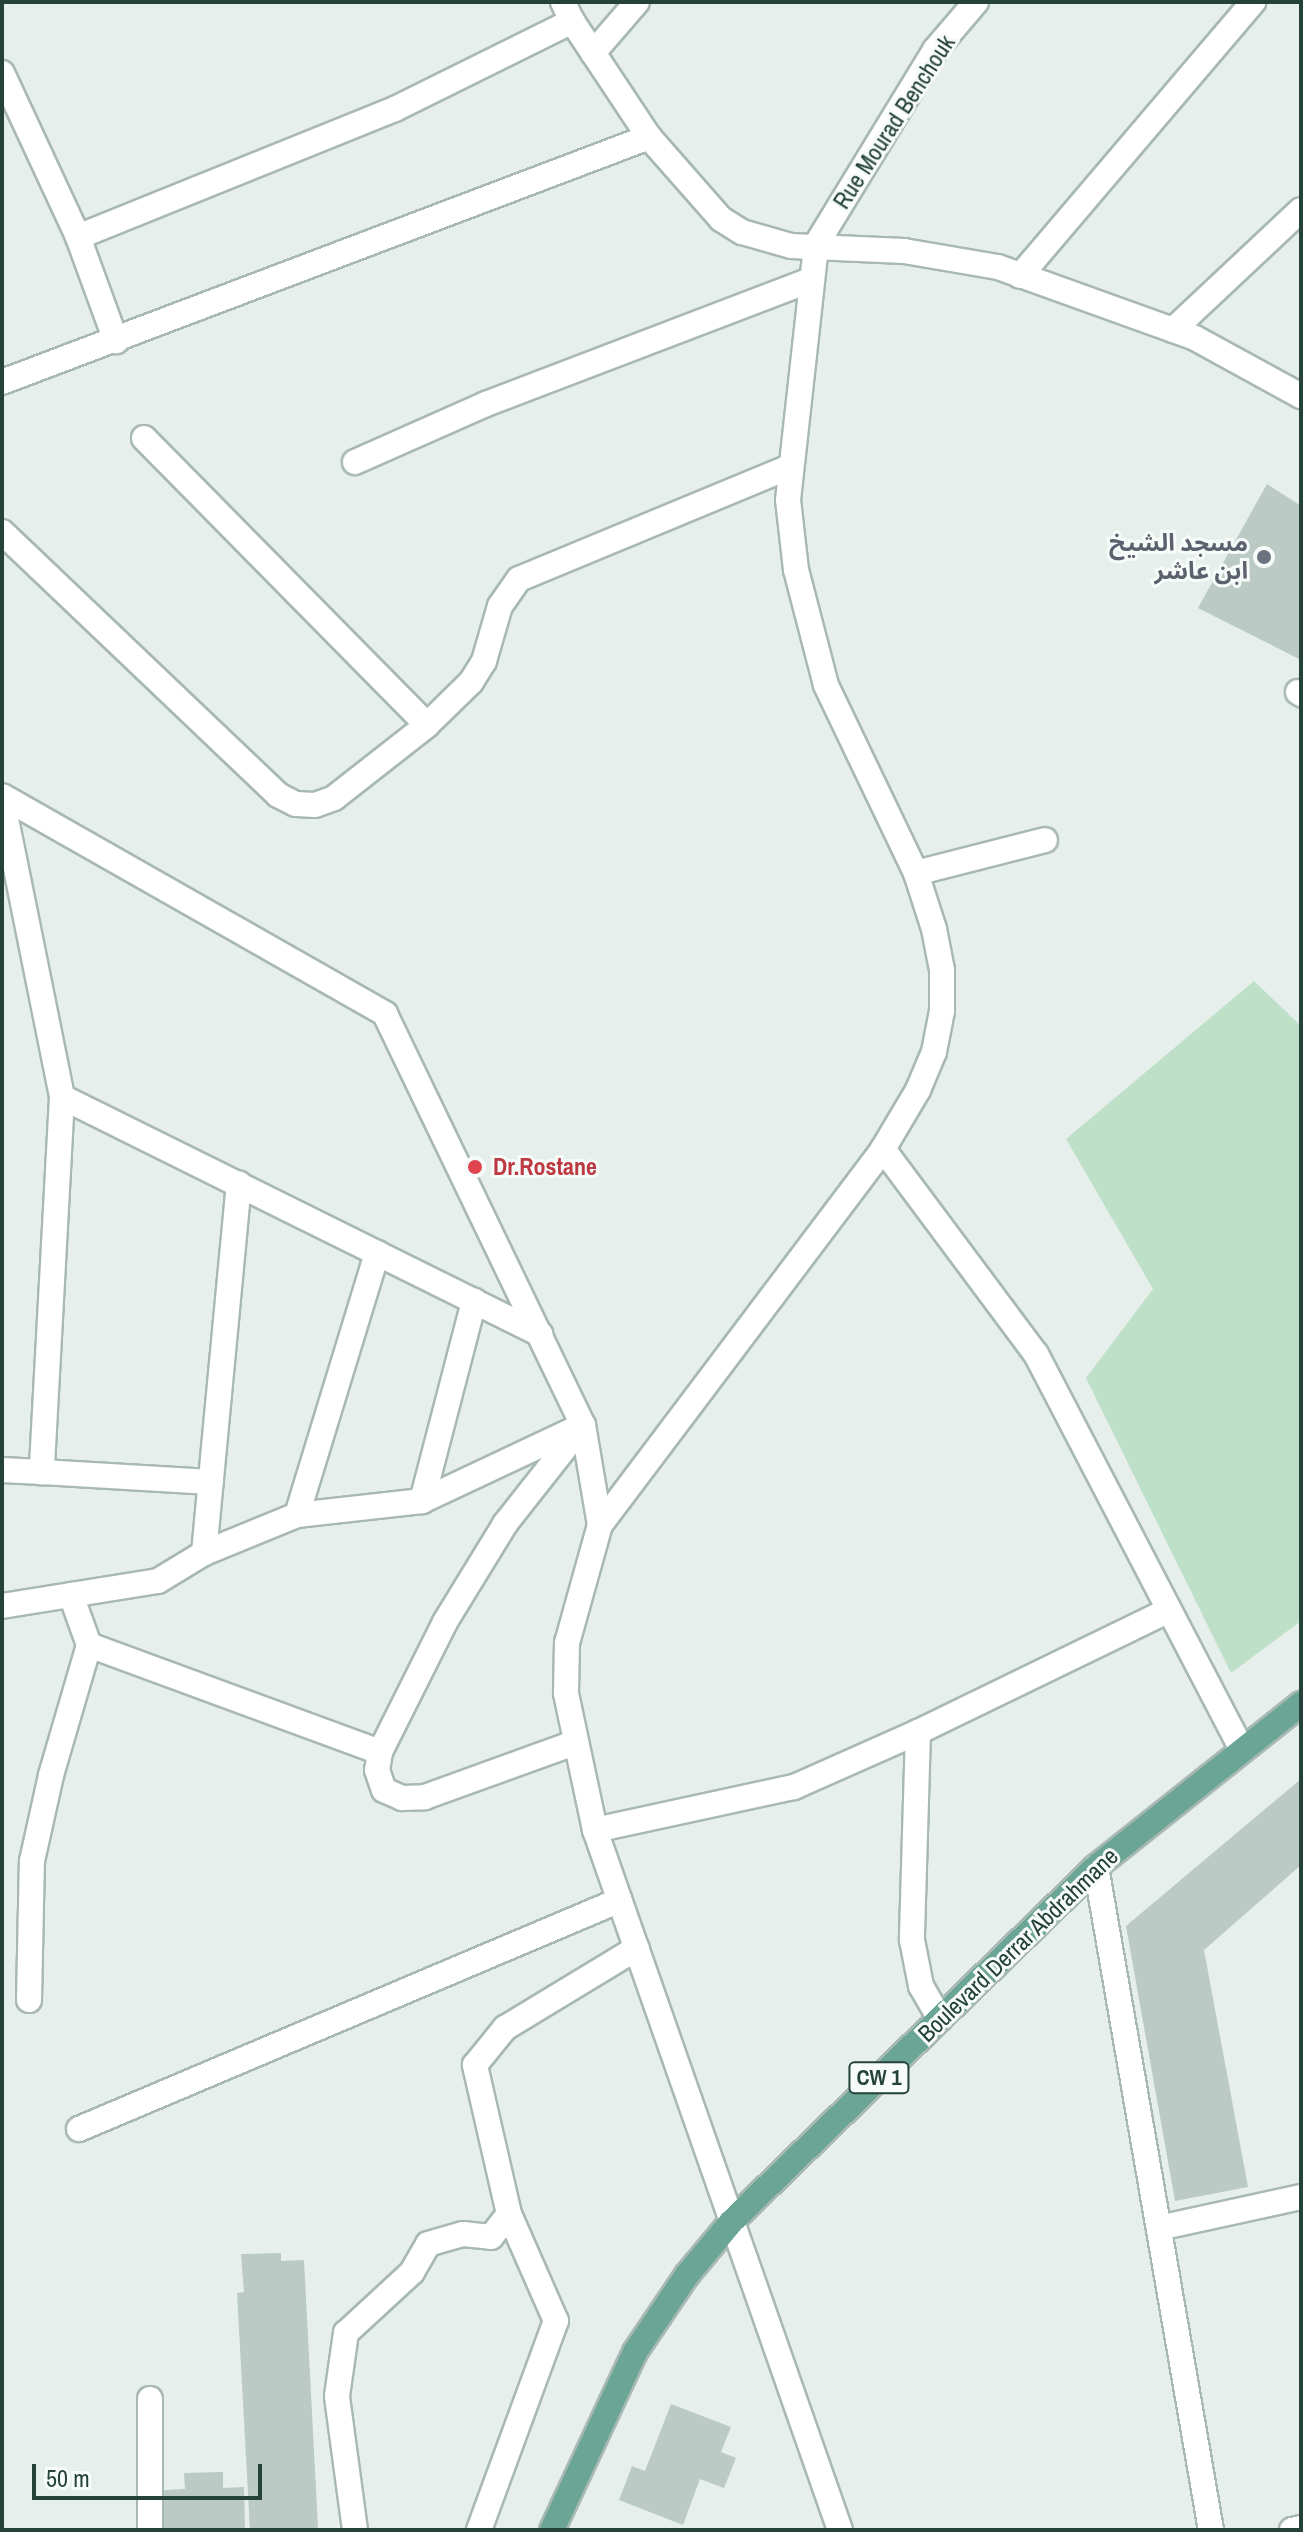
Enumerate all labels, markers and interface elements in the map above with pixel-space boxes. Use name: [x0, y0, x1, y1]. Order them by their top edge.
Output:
street label: Rue Mourad Benchouk: [827, 30, 961, 214]
place label: مسجد الشيخ ابن عاشر: [1109, 529, 1248, 585]
marker: مسجد الشيخ ابن عاشر: [1255, 548, 1273, 566]
place label: Dr.Rostane: [493, 1153, 597, 1181]
marker: Dr.Rostane: [464, 1156, 486, 1178]
street label: Boulevard Derrar Abdrahmane: [912, 1842, 1124, 2048]
road number: CW 1: [847, 2060, 911, 2096]
scale bar: [36, 2448, 266, 2498]
text: 50 m: [46, 2462, 90, 2494]

